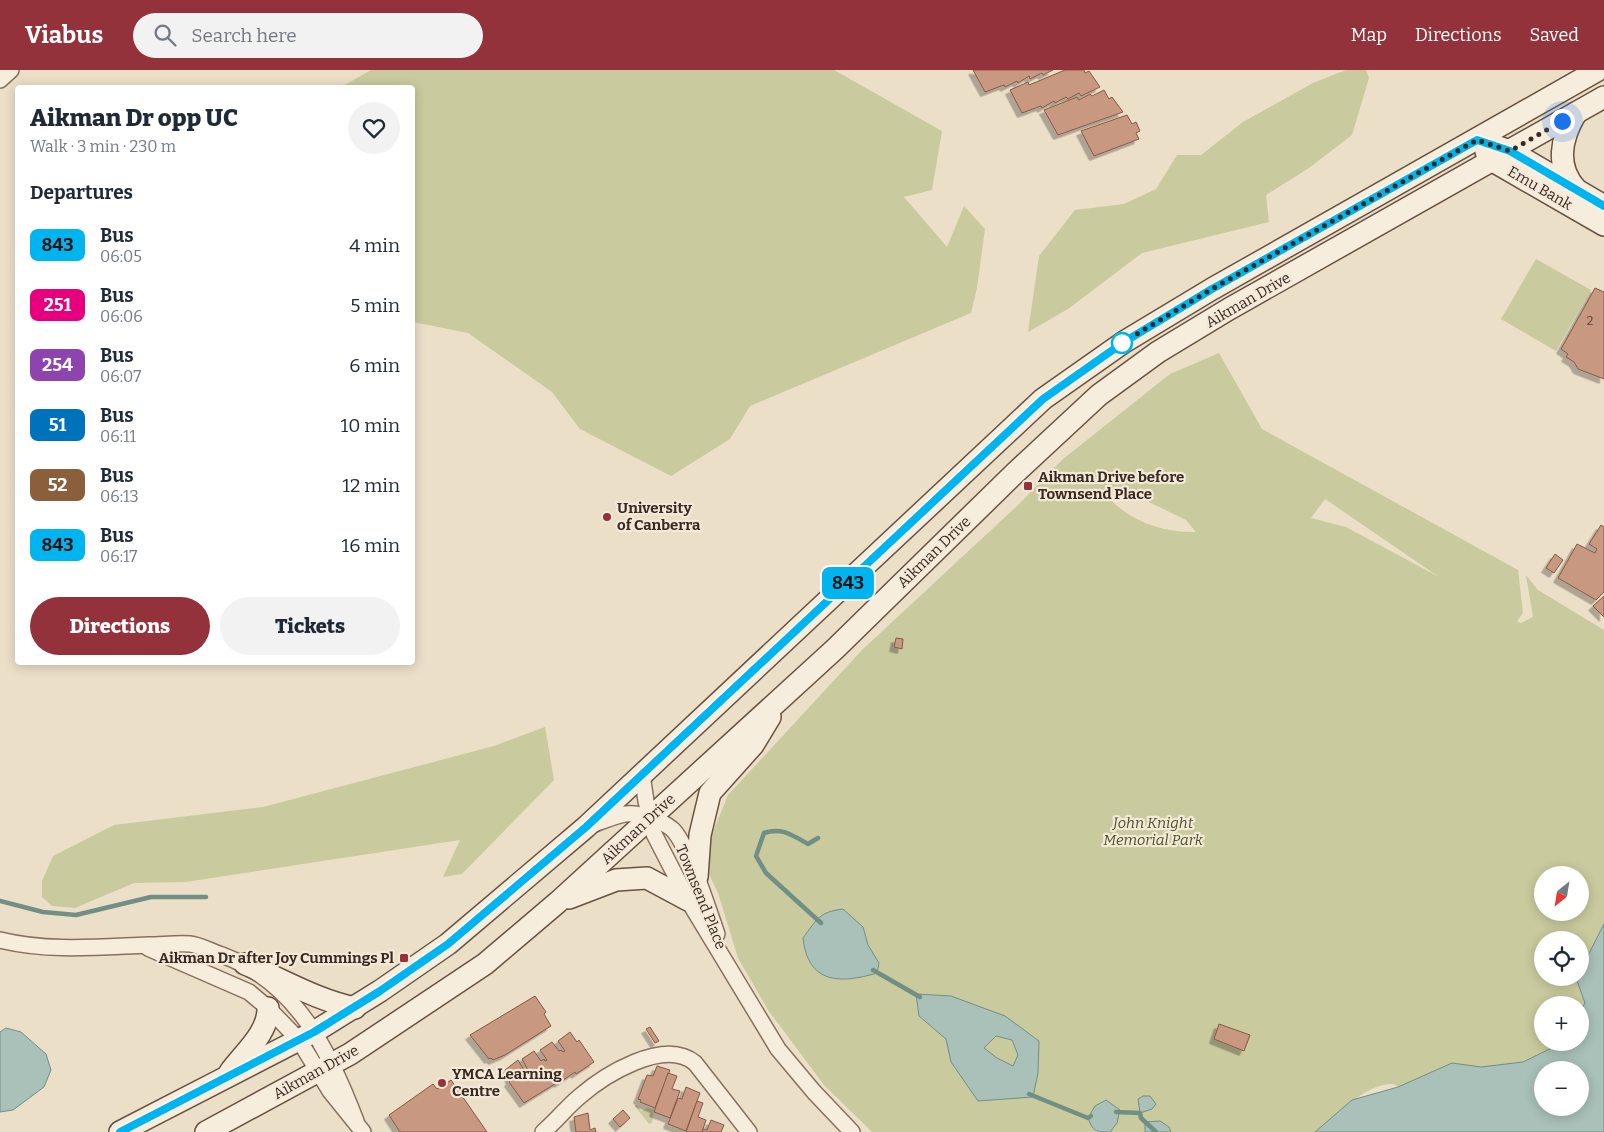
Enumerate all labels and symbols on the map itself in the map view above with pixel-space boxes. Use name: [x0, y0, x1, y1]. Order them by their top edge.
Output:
your location: [1550, 109, 1575, 134]
street label: Emu Bank: [1505, 162, 1576, 214]
street label: Aikman Drive: [1202, 268, 1294, 332]
house number: 2: [1587, 314, 1593, 328]
unlabelled marker: [1111, 332, 1133, 354]
place label: Aikman Drive before Townsend Place: [1038, 468, 1184, 503]
marker: Aikman Drive before Townsend Place: [1022, 480, 1034, 492]
place label: University of Canberra: [617, 499, 701, 534]
marker: University of Canberra: [601, 511, 613, 523]
street label: Aikman Drive: [894, 513, 974, 591]
line badge: 843: [819, 567, 877, 599]
street label: Aikman Drive: [597, 790, 679, 868]
park label: John Knight Memorial Park: [1103, 814, 1204, 849]
street label: Townsend Place: [672, 842, 730, 952]
north arrow: [1534, 866, 1589, 921]
place label: Aikman Dr after Joy Cummings Pl: [158, 949, 394, 967]
marker: Aikman Dr after Joy Cummings Pl: [398, 952, 410, 964]
street label: Aikman Drive: [270, 1041, 362, 1103]
place label: YMCA Learning Centre: [452, 1065, 562, 1100]
marker: YMCA Learning Centre: [436, 1077, 448, 1089]

